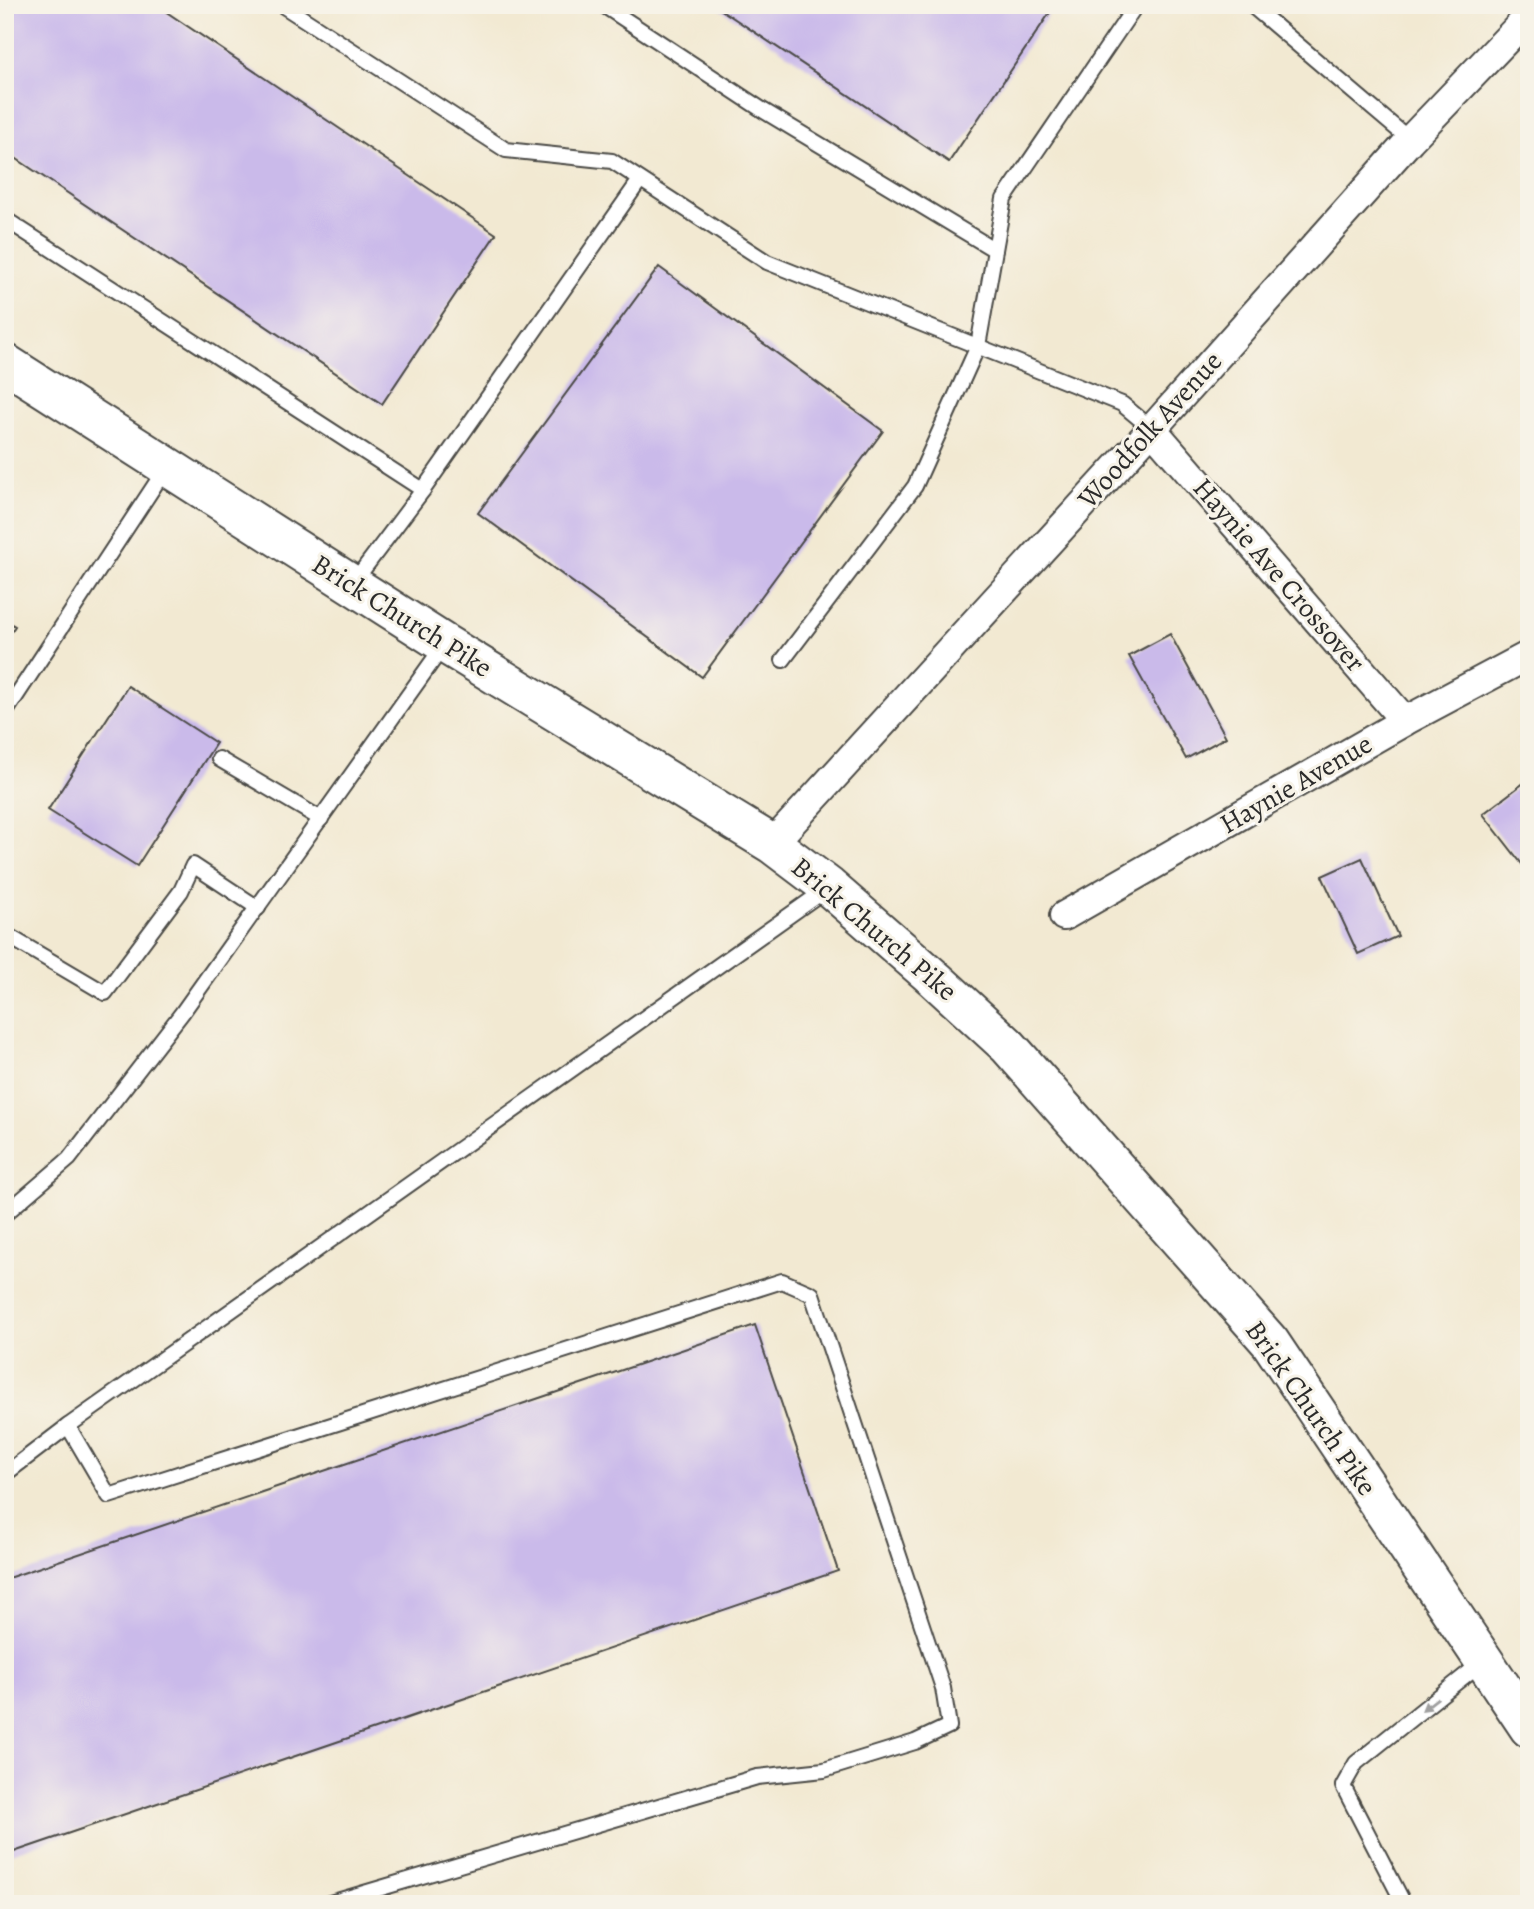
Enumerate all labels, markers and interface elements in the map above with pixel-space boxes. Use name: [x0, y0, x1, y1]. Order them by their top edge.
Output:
street label: Woodfolk Avenue: [1069, 343, 1231, 518]
street label: Haynie Ave Crossover: [1184, 470, 1374, 680]
street label: Brick Church Pike: [305, 545, 499, 687]
street label: Haynie Avenue: [1213, 725, 1379, 843]
street label: Brick Church Pike: [783, 848, 965, 1010]
street label: Brick Church Pike: [1236, 1313, 1386, 1503]
one-way arrow: [1422, 1696, 1439, 1711]

